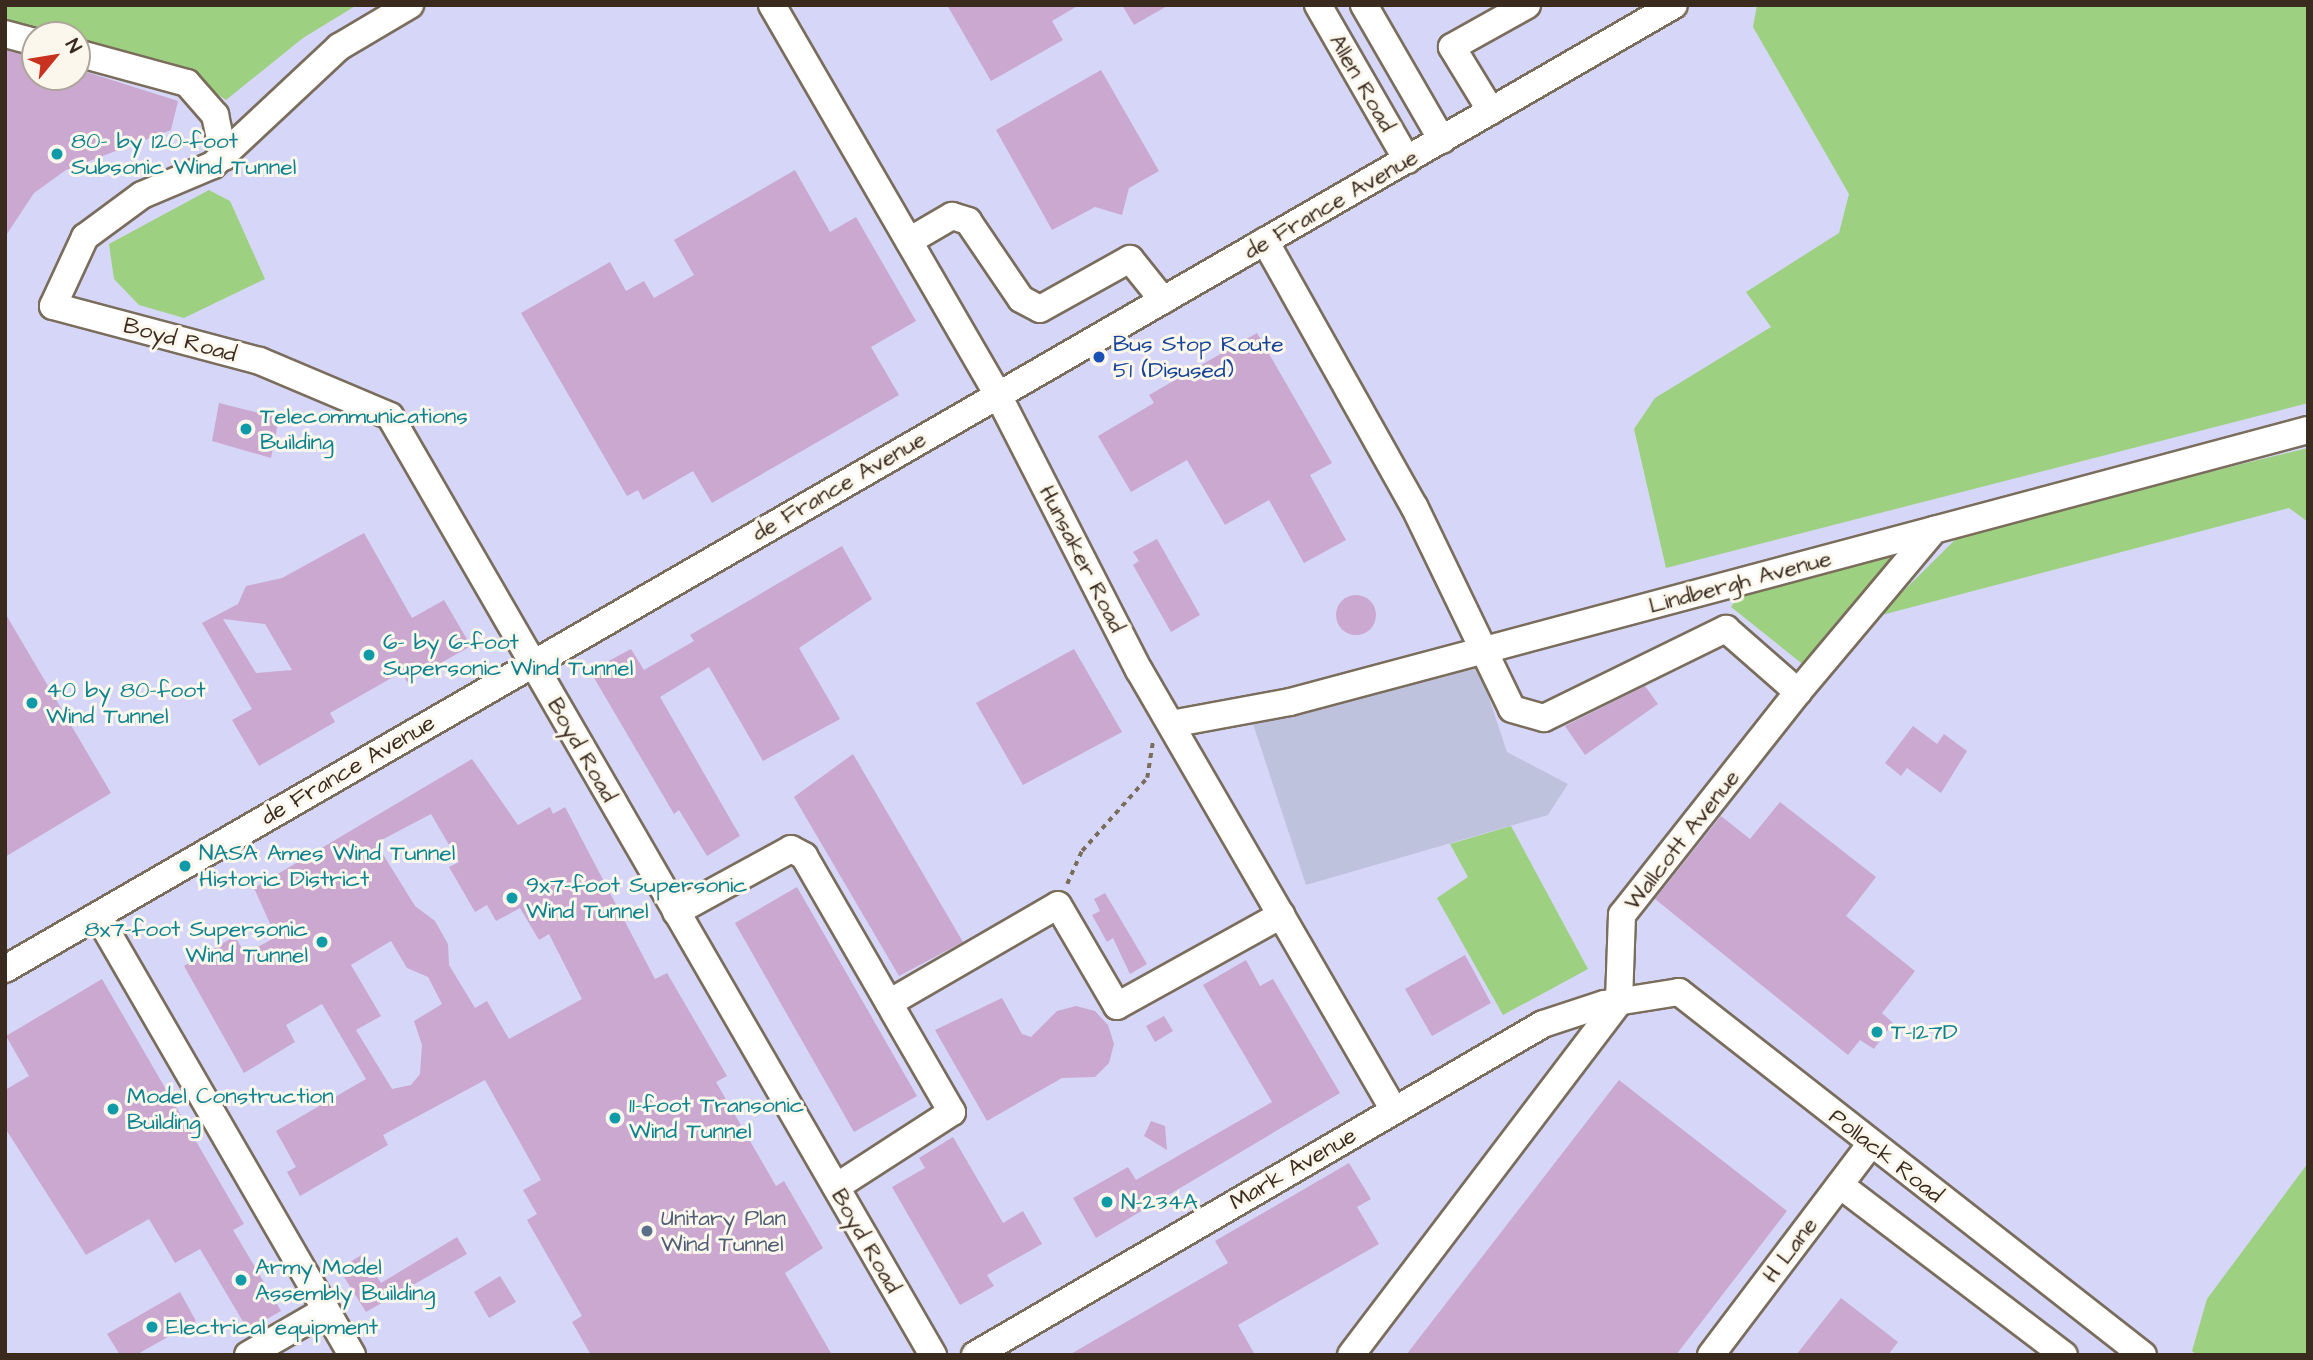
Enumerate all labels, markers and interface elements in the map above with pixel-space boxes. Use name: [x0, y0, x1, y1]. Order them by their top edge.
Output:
north arrow: [21, 21, 91, 91]
street label: Allen Road: [1323, 29, 1401, 137]
text: N: [58, 34, 88, 58]
place label: 80- by 120-foot Subsonic Wind Tunnel: [71, 127, 296, 181]
street label: de France Avenue: [1239, 143, 1423, 265]
marker: 80- by 120-foot Subsonic Wind Tunnel: [49, 146, 65, 162]
street label: Boyd Road: [121, 312, 239, 368]
place label: Bus Stop Route 51 (Disused): [1113, 330, 1284, 384]
marker: Bus Stop Route 51 (Disused): [1091, 349, 1107, 365]
place label: Telecommunications Building: [260, 402, 468, 456]
marker: Telecommunications Building: [238, 421, 254, 437]
street label: de France Avenue: [747, 425, 931, 547]
street label: Hunsaker Road: [1033, 481, 1131, 637]
street label: Lindbergh Avenue: [1646, 544, 1834, 620]
place label: 6- by 6-foot Supersonic Wind Tunnel: [383, 628, 633, 682]
marker: 6- by 6-foot Supersonic Wind Tunnel: [361, 647, 377, 663]
place label: 40 by 80-foot Wind Tunnel: [46, 676, 206, 730]
street label: Boyd Road: [541, 693, 623, 807]
marker: 40 by 80-foot Wind Tunnel: [24, 695, 40, 711]
street label: de France Avenue: [256, 709, 440, 831]
street label: Wallcott Avenue: [1619, 764, 1745, 916]
place label: NASA Ames Wind Tunnel Historic District: [199, 839, 455, 893]
marker: NASA Ames Wind Tunnel Historic District: [177, 858, 193, 874]
place label: 9x7-foot Supersonic Wind Tunnel: [526, 871, 748, 925]
marker: 9x7-foot Supersonic Wind Tunnel: [504, 890, 520, 906]
place label: 8x7-foot Supersonic Wind Tunnel: [85, 915, 308, 969]
marker: 8x7-foot Supersonic Wind Tunnel: [314, 934, 330, 950]
place label: T-127D: [1891, 1018, 1958, 1046]
marker: T-127D: [1869, 1024, 1885, 1040]
place label: Model Construction Building: [127, 1082, 334, 1136]
place label: 11-foot Transonic Wind Tunnel: [629, 1091, 804, 1145]
marker: Model Construction Building: [105, 1101, 121, 1117]
street label: Pollack Road: [1823, 1103, 1949, 1209]
marker: 11-foot Transonic Wind Tunnel: [607, 1110, 623, 1126]
street label: Mark Avenue: [1225, 1122, 1361, 1216]
street label: Boyd Road: [825, 1184, 907, 1298]
place label: N-234A: [1121, 1188, 1198, 1216]
marker: N-234A: [1099, 1194, 1115, 1210]
place label: Unitary Plan Wind Tunnel: [661, 1204, 786, 1258]
street label: H Lane: [1756, 1212, 1824, 1288]
marker: Unitary Plan Wind Tunnel: [639, 1223, 655, 1239]
place label: Army Model Assembly Building: [255, 1253, 435, 1307]
marker: Army Model Assembly Building: [233, 1272, 249, 1288]
place label: Electrical equipment: [166, 1313, 378, 1341]
marker: Electrical equipment: [144, 1319, 160, 1335]

